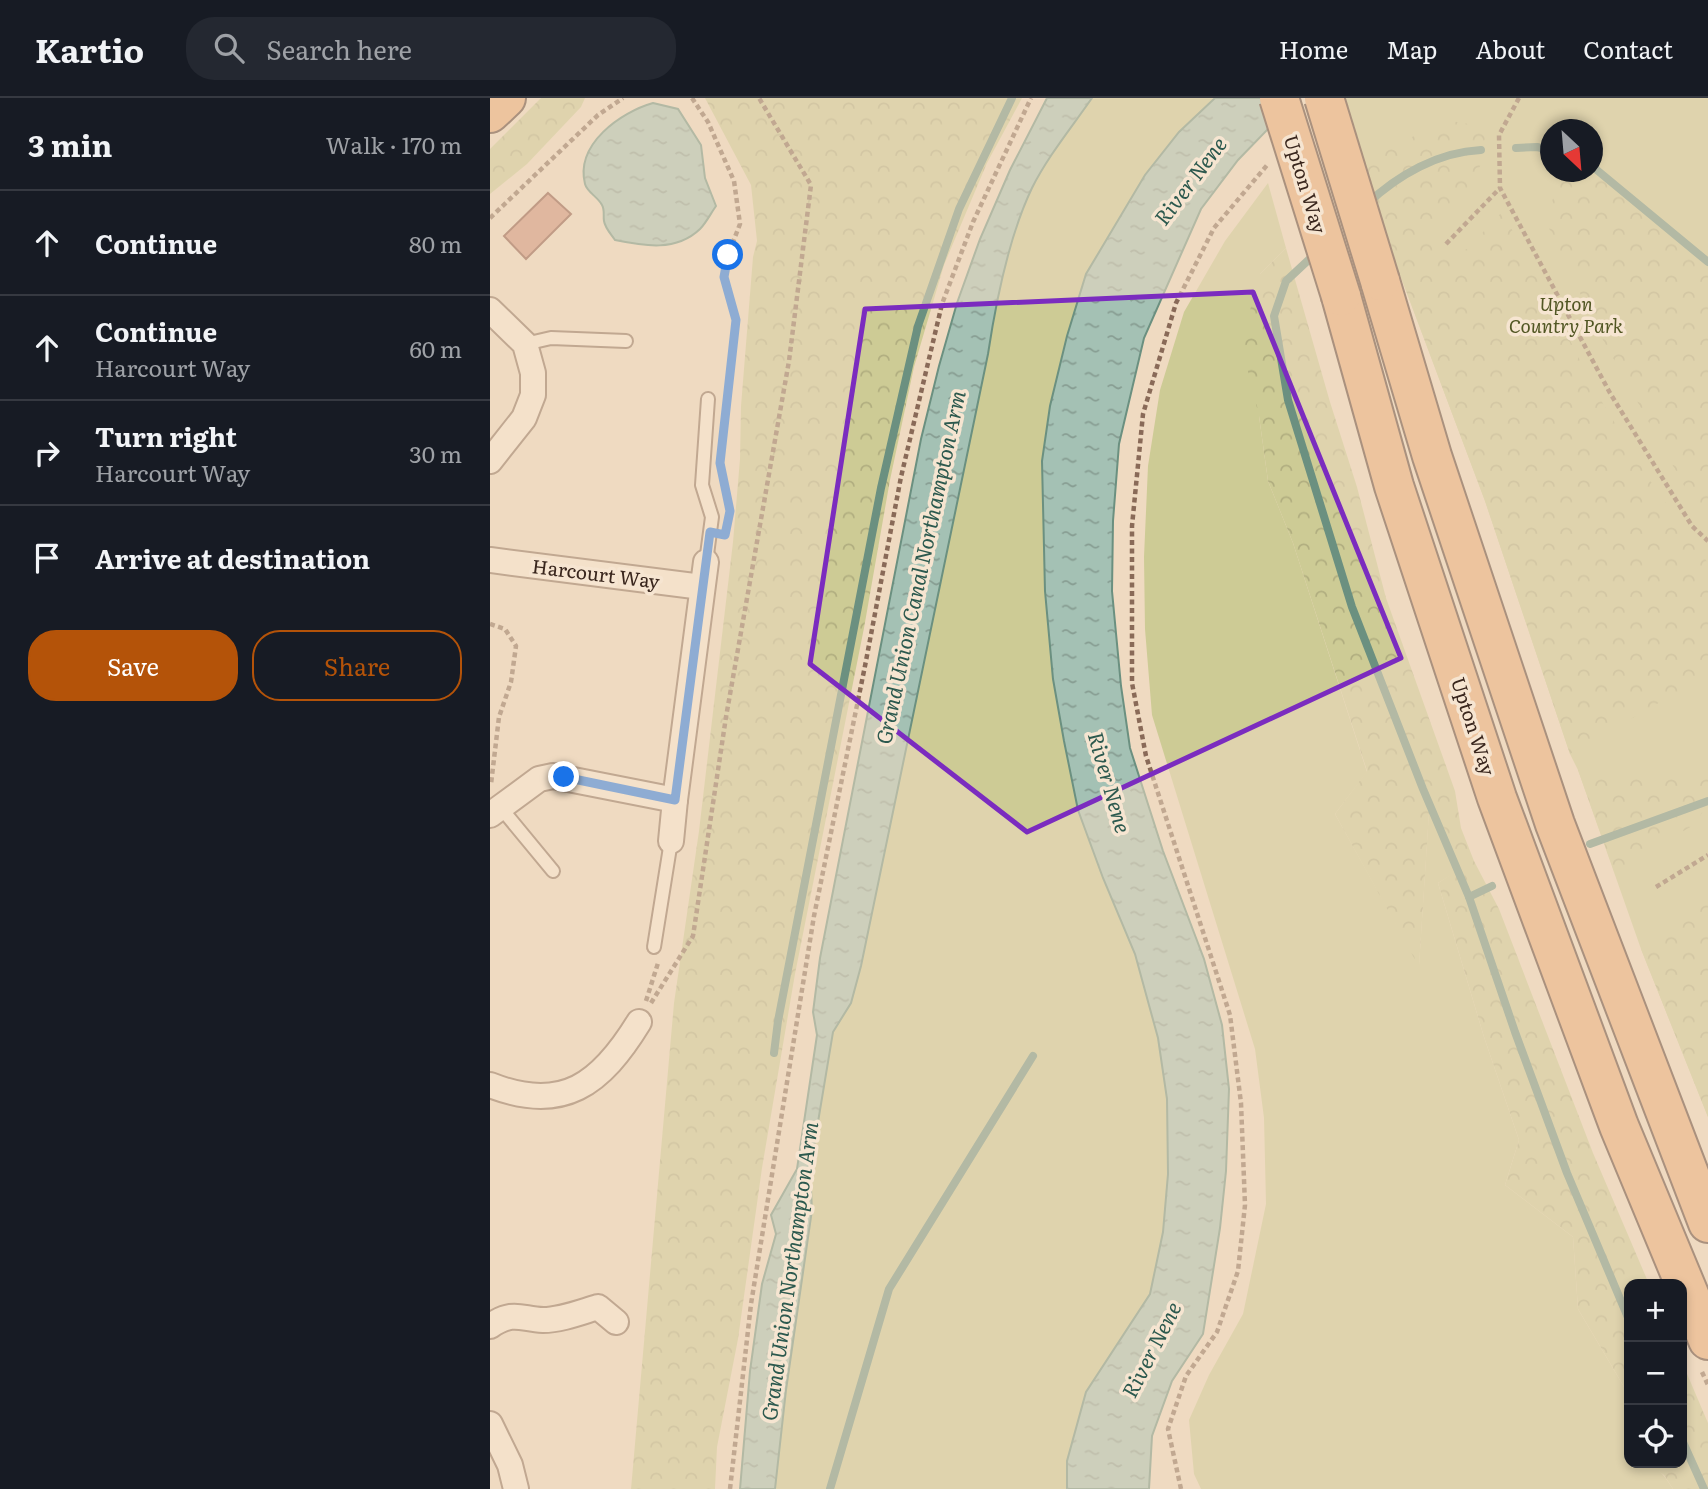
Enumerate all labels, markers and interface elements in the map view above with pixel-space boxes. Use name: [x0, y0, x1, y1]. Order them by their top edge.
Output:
search box: [186, 17, 676, 80]
text: Kartio: [35, 24, 144, 73]
icon: search: [210, 29, 248, 67]
text: Search here: [266, 29, 412, 68]
text: Home: [1279, 31, 1348, 66]
text: Map: [1386, 31, 1437, 66]
text: About: [1475, 31, 1545, 66]
text: Contact: [1583, 31, 1673, 66]
north arrow: [1540, 119, 1603, 182]
text: 3 min: [28, 122, 112, 166]
text: Walk · 170 m: [326, 127, 462, 161]
water label: River Nene: [1145, 129, 1233, 231]
street label: Upton Way: [1278, 131, 1334, 237]
text: Continue: [95, 223, 217, 262]
icon: ahead: [28, 224, 66, 262]
text: 80 m: [409, 226, 462, 260]
route start: [712, 239, 743, 270]
park label: Upton Country Park: [1509, 289, 1624, 339]
text: Continue: [95, 311, 217, 350]
icon: ahead: [28, 329, 66, 367]
text: 60 m: [409, 331, 462, 365]
text: Harcourt Way: [95, 350, 250, 384]
water label: Grand Union Canal Northampton Arm: [866, 387, 972, 747]
text: Turn right: [95, 416, 237, 455]
icon: right: [28, 434, 66, 472]
text: 30 m: [409, 436, 462, 470]
text: Harcourt Way: [95, 455, 250, 489]
text: Arrive at destination: [95, 538, 370, 577]
icon: arrive: [28, 539, 66, 577]
street label: Harcourt Way: [531, 551, 661, 595]
button: Save: [28, 630, 238, 701]
button: Share: [252, 630, 462, 701]
street label: Upton Way: [1445, 673, 1503, 779]
water label: River Nene: [1082, 728, 1140, 836]
route end: [548, 761, 579, 792]
water label: Grand Union Northampton Arm: [752, 1119, 824, 1422]
map controls: [1624, 1279, 1687, 1468]
button: +: [1624, 1279, 1687, 1342]
water label: River Nene: [1113, 1296, 1187, 1402]
button: −: [1624, 1342, 1687, 1405]
button: locate: [1624, 1405, 1687, 1468]

